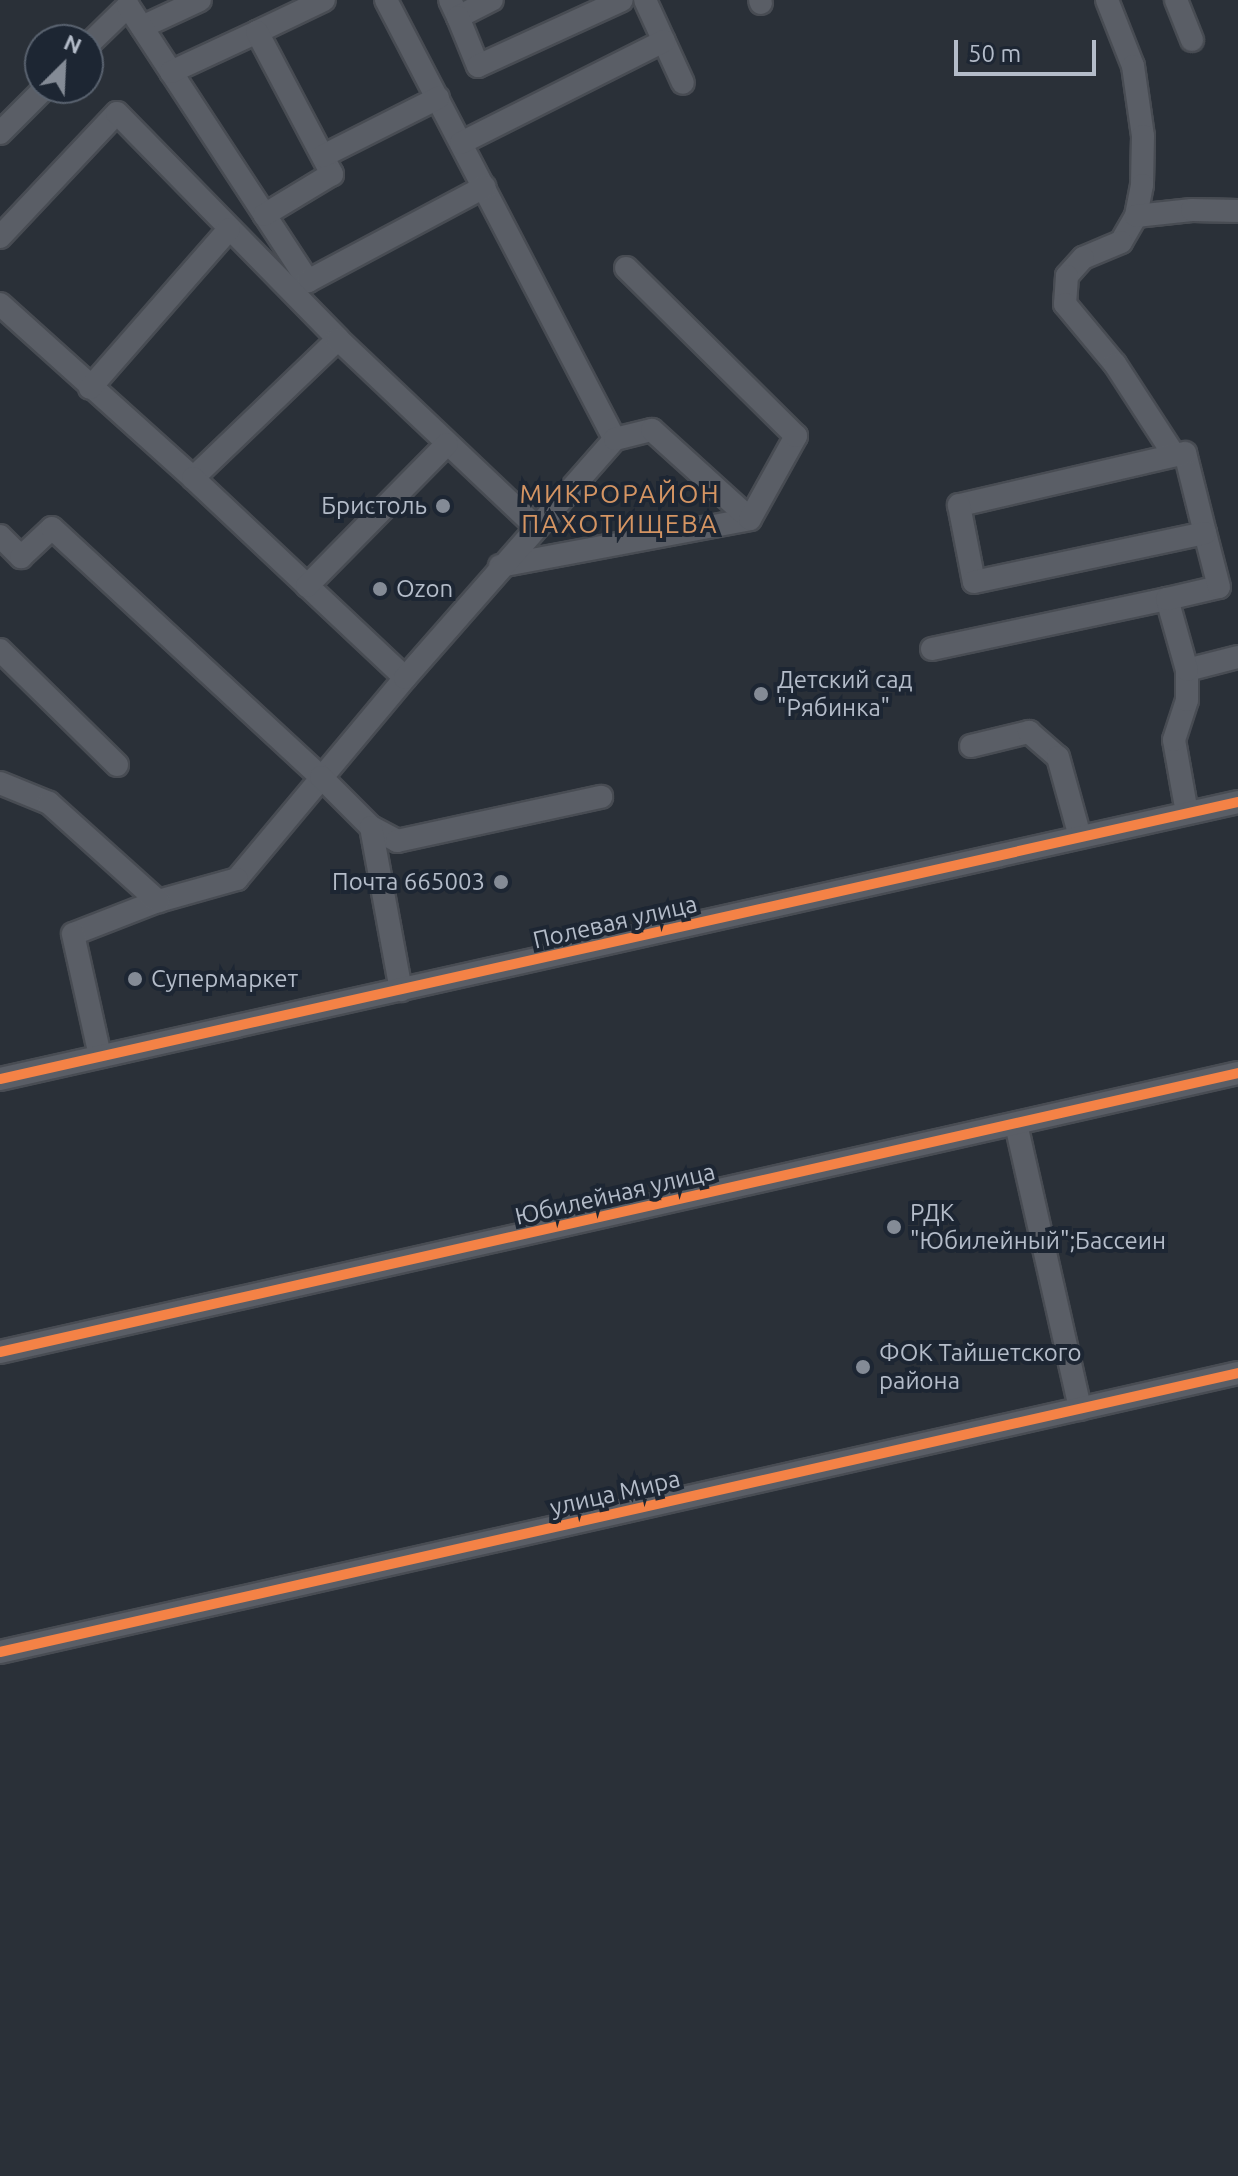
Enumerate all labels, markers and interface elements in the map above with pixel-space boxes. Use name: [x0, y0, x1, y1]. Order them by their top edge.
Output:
north arrow: [24, 24, 104, 104]
scale bar: [958, 24, 1100, 74]
text: N: [61, 29, 86, 58]
text: 50 m: [968, 40, 1021, 67]
district label: МИКРОРАЙОН ПАХОТИЩЕВА: [519, 478, 721, 540]
place label: Бристоль: [321, 492, 427, 520]
marker: Бристоль: [434, 497, 452, 515]
place label: Ozon: [396, 575, 453, 603]
marker: Ozon: [371, 580, 389, 598]
place label: Детский сад "Рябинка": [777, 666, 913, 722]
marker: Детский сад "Рябинка": [752, 685, 770, 703]
place label: Почта 665003: [332, 868, 485, 896]
marker: Почта 665003: [492, 873, 510, 891]
street label: Полевая улица: [530, 889, 700, 955]
place label: Супермаркет: [151, 965, 298, 993]
marker: Супермаркет: [126, 970, 144, 988]
street label: Юбилейная улица: [512, 1157, 718, 1231]
place label: РДК "Юбилейный";Бассеин: [910, 1199, 1166, 1255]
marker: РДК "Юбилейный";Бассеин: [885, 1218, 903, 1236]
place label: ФОК Тайшетского района: [879, 1339, 1082, 1395]
marker: ФОК Тайшетского района: [854, 1358, 872, 1376]
street label: улица Мира: [547, 1464, 683, 1522]

